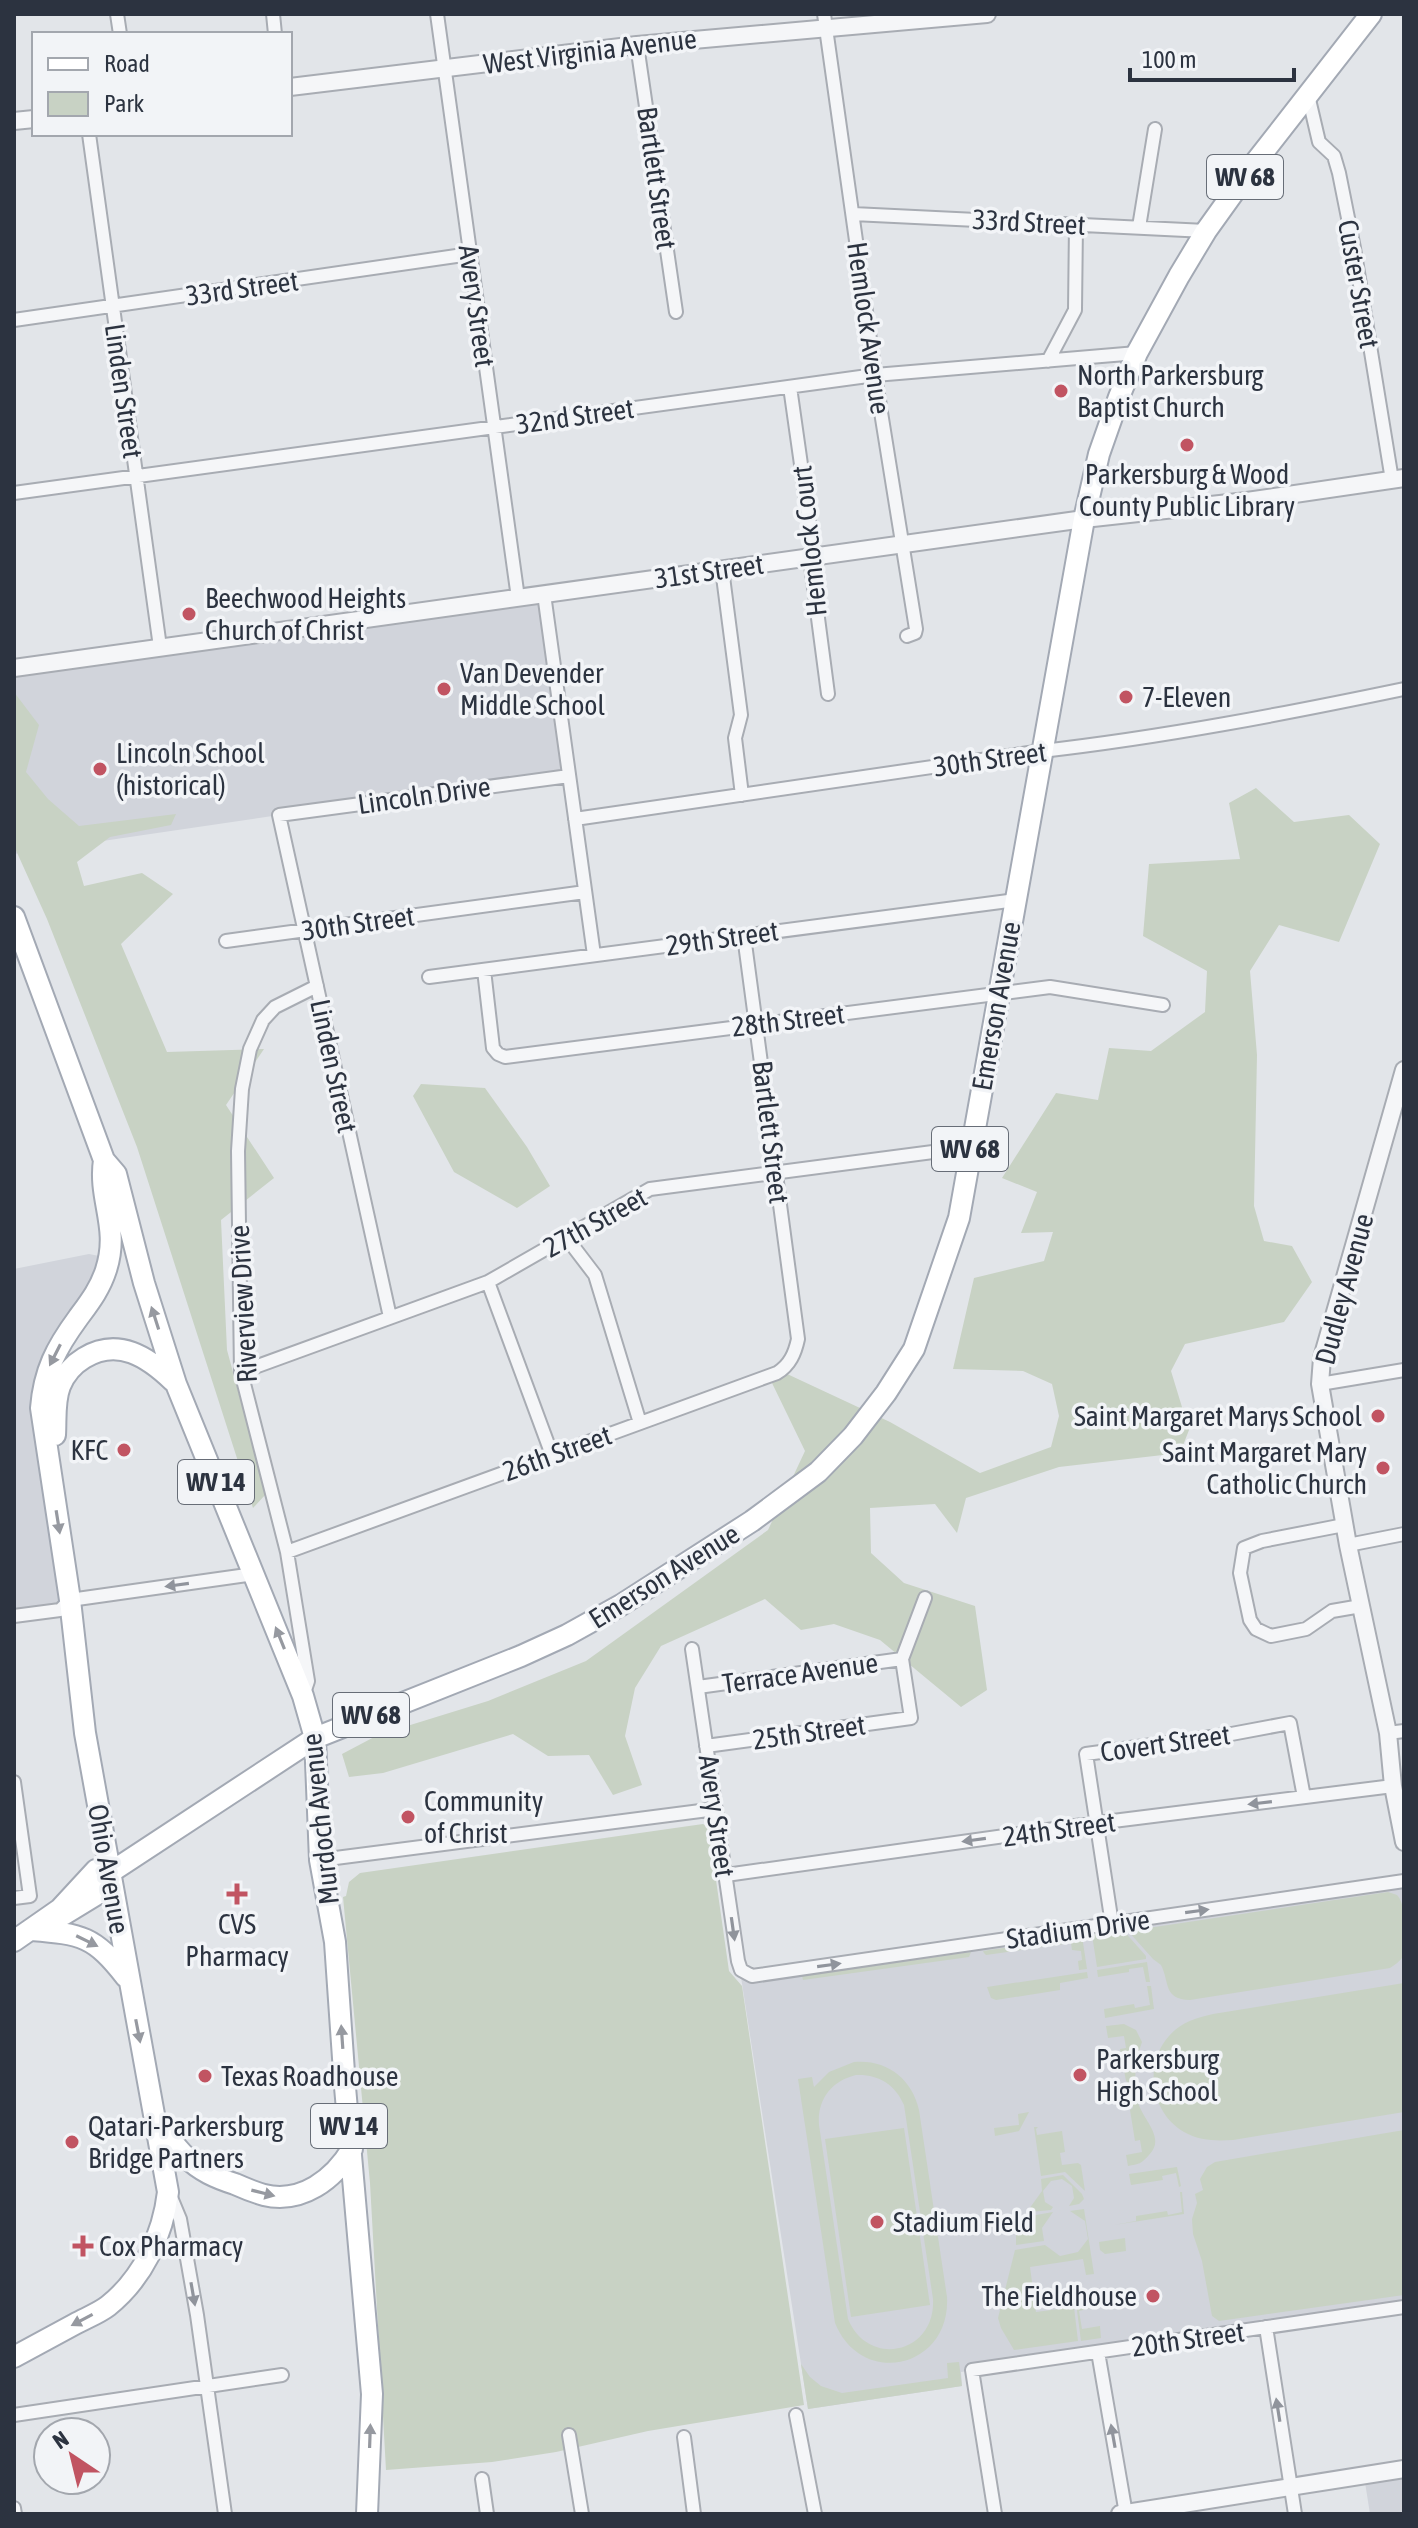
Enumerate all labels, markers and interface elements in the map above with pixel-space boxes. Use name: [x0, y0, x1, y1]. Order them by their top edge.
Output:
street label: West Virginia Avenue: [482, 22, 698, 80]
legend: [32, 32, 292, 136]
scale bar: [1130, 32, 1294, 82]
text: 100 m: [1142, 46, 1196, 73]
text: Road: [104, 50, 150, 77]
text: Park: [104, 90, 145, 117]
street label: Bartlett Street: [631, 105, 683, 251]
road number: WV 68: [1207, 155, 1283, 199]
street label: 33rd Street: [972, 203, 1086, 241]
street label: Custer Street: [1332, 217, 1386, 351]
street label: Hemlock Avenue: [841, 240, 897, 416]
street label: Avery Street: [453, 243, 501, 369]
street label: 33rd Street: [184, 264, 300, 312]
street label: Linden Street: [99, 322, 149, 460]
place label: North Parkersburg Baptist Church: [1077, 359, 1263, 423]
marker: North Parkersburg Baptist Church: [1052, 382, 1070, 400]
street label: 32nd Street: [514, 392, 636, 440]
marker: Parkersburg & Wood County Public Library: [1178, 436, 1196, 454]
place label: Parkersburg & Wood County Public Library: [1079, 458, 1295, 522]
street label: Hemlock Court: [785, 464, 833, 618]
street label: 31st Street: [653, 548, 765, 594]
place label: Beechwood Heights Church of Christ: [205, 582, 406, 646]
marker: Beechwood Heights Church of Christ: [180, 605, 198, 623]
place label: Van Devender Middle School: [460, 657, 605, 721]
marker: Van Devender Middle School: [435, 680, 453, 698]
place label: 7-Eleven: [1142, 681, 1231, 713]
marker: 7-Eleven: [1117, 688, 1135, 706]
street label: 30th Street: [932, 735, 1048, 783]
place label: Lincoln School (historical): [116, 737, 265, 801]
marker: Lincoln School (historical): [91, 760, 109, 778]
street label: Lincoln Drive: [356, 770, 492, 820]
street label: 30th Street: [300, 899, 416, 947]
street label: 29th Street: [664, 914, 780, 962]
street label: Emerson Avenue: [965, 919, 1027, 1093]
street label: Linden Street: [304, 996, 364, 1136]
street label: 28th Street: [730, 997, 846, 1043]
street label: Bartlett Street: [746, 1059, 796, 1205]
road number: WV 68: [932, 1127, 1008, 1171]
street label: 27th Street: [538, 1181, 652, 1263]
street label: Dudley Avenue: [1308, 1210, 1380, 1368]
street label: Riverview Drive: [223, 1224, 263, 1384]
one-way arrow: [148, 1306, 161, 1330]
one-way arrow: [48, 1343, 62, 1366]
place label: Saint Margaret Marys School: [1074, 1400, 1363, 1432]
marker: Saint Margaret Marys School: [1369, 1407, 1387, 1425]
street label: 26th Street: [498, 1419, 616, 1487]
place label: KFC: [70, 1434, 108, 1466]
place label: Saint Margaret Mary Catholic Church: [1162, 1436, 1367, 1500]
marker: KFC: [115, 1441, 133, 1459]
marker: Saint Margaret Mary Catholic Church: [1374, 1459, 1392, 1477]
road number: WV 14: [178, 1460, 254, 1504]
one-way arrow: [52, 1510, 64, 1535]
street label: Emerson Avenue: [583, 1517, 745, 1635]
one-way arrow: [164, 1579, 189, 1592]
one-way arrow: [273, 1626, 286, 1650]
street label: Terrace Avenue: [720, 1646, 880, 1700]
road number: WV 68: [333, 1693, 409, 1737]
street label: 25th Street: [751, 1708, 867, 1756]
street label: Covert Street: [1098, 1718, 1232, 1768]
street label: Murdoch Avenue: [295, 1732, 345, 1906]
street label: Avery Street: [693, 1753, 741, 1879]
place label: Community of Christ: [424, 1785, 543, 1849]
one-way arrow: [1247, 1797, 1272, 1810]
street label: Ohio Avenue: [82, 1802, 136, 1936]
street label: 24th Street: [1001, 1805, 1117, 1853]
marker: Community of Christ: [399, 1808, 417, 1826]
one-way arrow: [961, 1834, 986, 1847]
marker: CVS Pharmacy: [228, 1885, 246, 1903]
street label: Stadium Drive: [1004, 1903, 1152, 1955]
one-way arrow: [1185, 1904, 1210, 1917]
place label: CVS Pharmacy: [185, 1908, 289, 1972]
one-way arrow: [727, 1917, 740, 1942]
one-way arrow: [76, 1934, 99, 1948]
one-way arrow: [817, 1958, 842, 1971]
one-way arrow: [133, 2019, 145, 2044]
one-way arrow: [335, 2024, 348, 2049]
place label: Parkersburg High School: [1096, 2043, 1219, 2107]
place label: Texas Roadhouse: [221, 2060, 398, 2092]
marker: Parkersburg High School: [1071, 2066, 1089, 2084]
marker: Texas Roadhouse: [196, 2067, 214, 2085]
road number: WV 14: [311, 2104, 387, 2148]
place label: Qatari-Parkersburg Bridge Partners: [88, 2110, 283, 2174]
marker: Qatari-Parkersburg Bridge Partners: [63, 2133, 81, 2151]
one-way arrow: [250, 2187, 275, 2199]
place label: Stadium Field: [893, 2206, 1034, 2238]
marker: Stadium Field: [868, 2213, 886, 2231]
place label: Cox Pharmacy: [99, 2230, 243, 2262]
marker: Cox Pharmacy: [74, 2237, 92, 2255]
place label: The Fieldhouse: [981, 2280, 1137, 2312]
one-way arrow: [187, 2282, 200, 2307]
marker: The Fieldhouse: [1144, 2287, 1162, 2305]
one-way arrow: [71, 2313, 93, 2327]
street label: 20th Street: [1130, 2315, 1246, 2363]
one-way arrow: [1271, 2397, 1284, 2422]
north arrow: [32, 2416, 112, 2496]
one-way arrow: [364, 2423, 377, 2448]
one-way arrow: [1107, 2423, 1119, 2448]
text: N: [48, 2425, 73, 2454]

